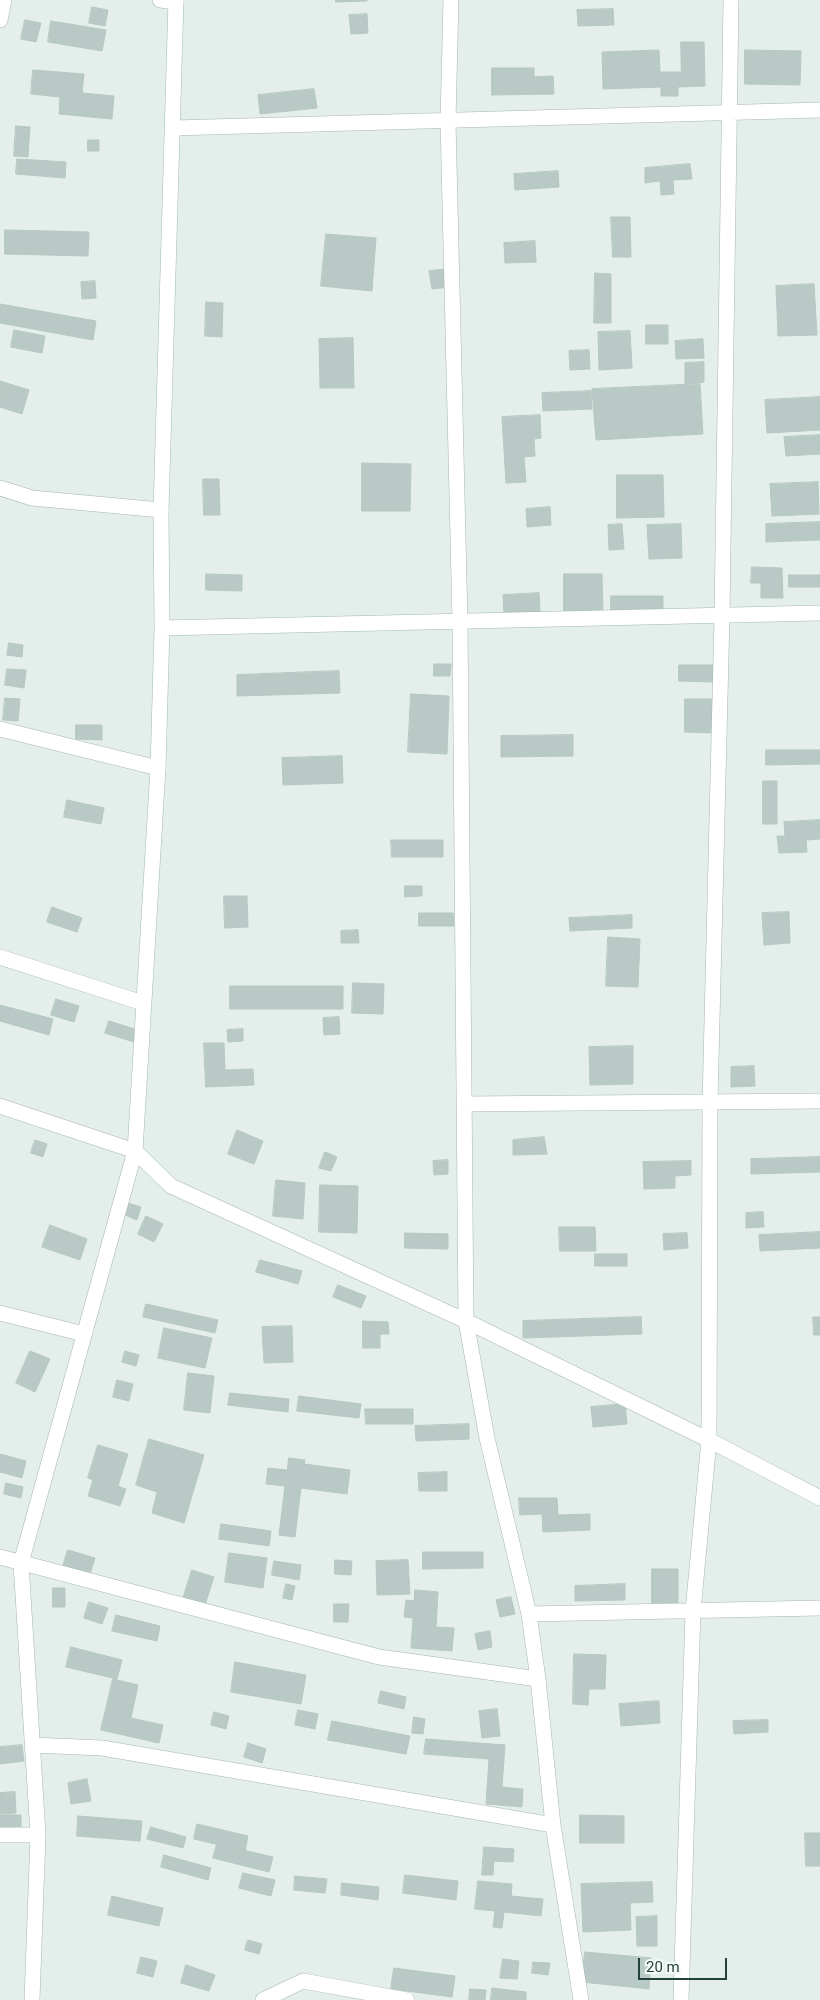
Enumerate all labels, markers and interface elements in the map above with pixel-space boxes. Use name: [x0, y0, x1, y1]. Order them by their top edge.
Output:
scale bar: [640, 1948, 729, 1980]
text: 20 m: [646, 1958, 680, 1976]

